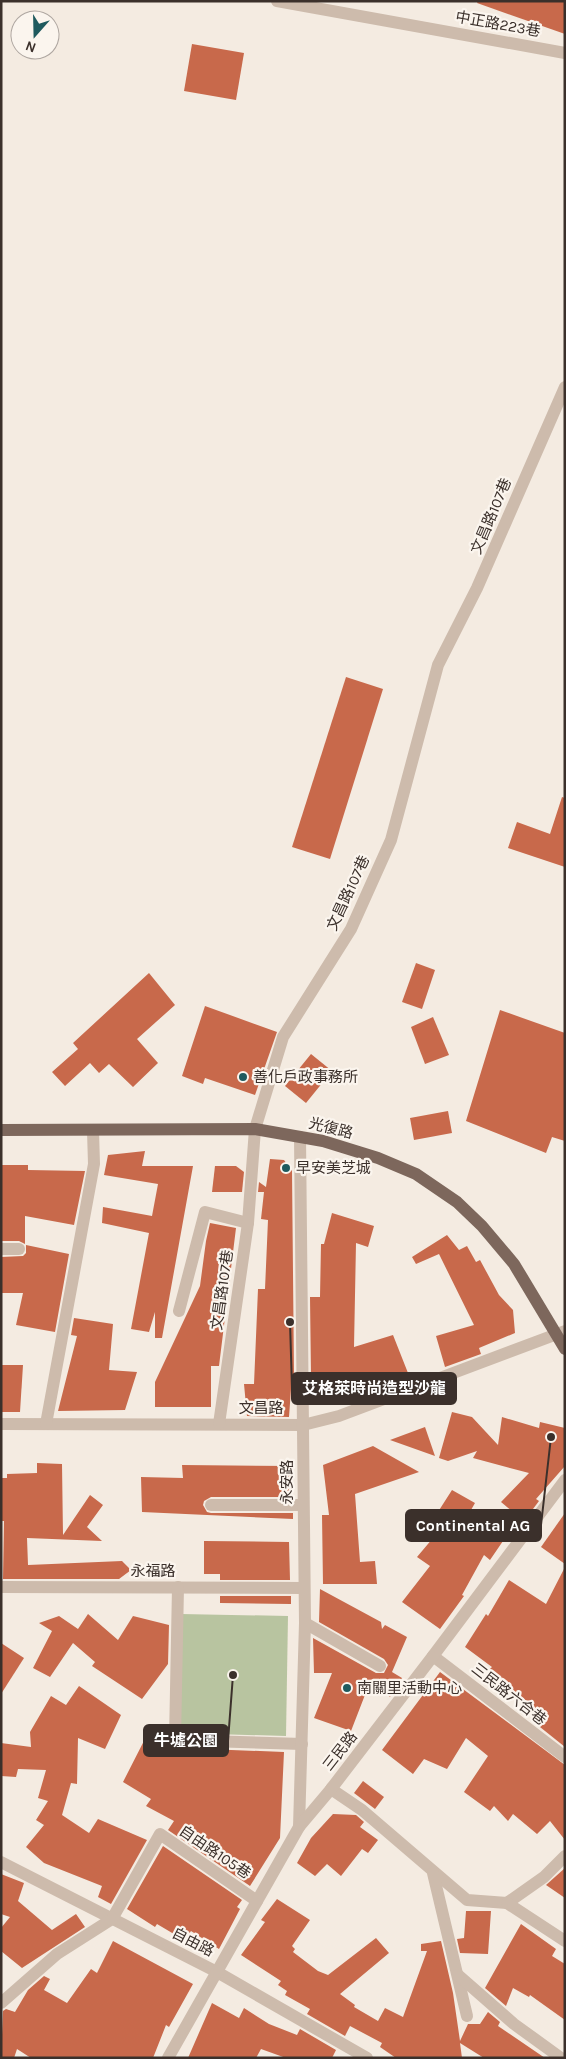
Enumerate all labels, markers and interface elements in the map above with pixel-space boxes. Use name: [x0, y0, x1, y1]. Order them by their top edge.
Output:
street label: 中正路223巷: [454, 8, 542, 40]
north arrow: [10, 10, 60, 60]
text: N: [23, 37, 38, 56]
street label: 文昌路107巷: [467, 475, 515, 557]
street label: 文昌路107巷: [323, 853, 373, 933]
place label: 善化戶政事務所: [253, 1068, 358, 1086]
marker: 善化戶政事務所: [237, 1071, 249, 1083]
street label: 光復路: [307, 1114, 355, 1142]
place label: 早安美芝城: [296, 1159, 371, 1177]
marker: 早安美芝城: [280, 1162, 292, 1174]
street label: 文昌路107巷: [207, 1249, 237, 1331]
callout: 艾格萊時尚造型沙龍: [292, 1373, 456, 1404]
text: 艾格萊時尚造型沙龍: [302, 1379, 446, 1398]
street label: 文昌路: [238, 1399, 284, 1417]
street label: 永安路: [278, 1459, 296, 1505]
callout: Continental AG: [406, 1510, 541, 1541]
text: Continental AG: [416, 1516, 530, 1535]
street label: 永福路: [130, 1562, 176, 1580]
street label: 三民路六合巷: [468, 1659, 550, 1729]
place label: 南關里活動中心: [357, 1679, 462, 1697]
marker: 南關里活動中心: [341, 1682, 353, 1694]
callout: 牛墟公園: [144, 1725, 228, 1756]
street label: 三民路: [319, 1728, 361, 1774]
text: 牛墟公園: [154, 1731, 218, 1750]
street label: 自由路105巷: [176, 1822, 254, 1882]
street label: 自由路: [169, 1924, 217, 1960]

